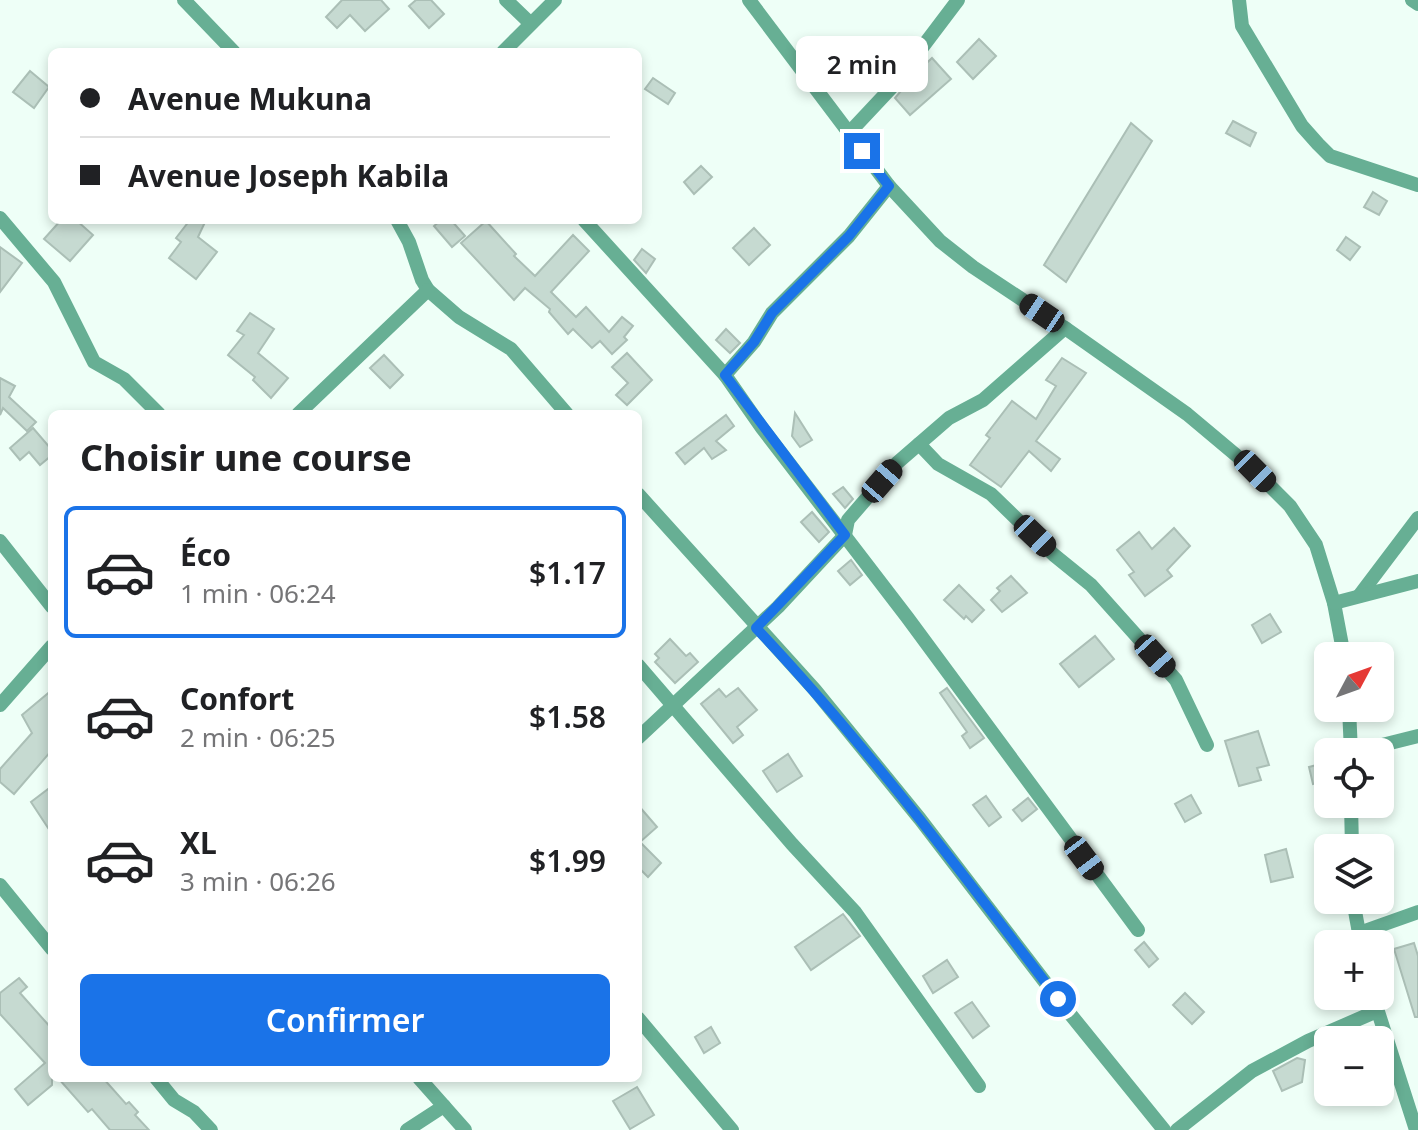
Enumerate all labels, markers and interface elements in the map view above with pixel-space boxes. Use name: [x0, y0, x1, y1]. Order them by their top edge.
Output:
callout: 2 min: [796, 35, 928, 91]
text: 2 min: [827, 46, 897, 82]
text: Avenue Mukuna: [128, 78, 372, 119]
route end: [844, 133, 880, 169]
text: Avenue Joseph Kabila: [128, 155, 449, 196]
car: [1015, 290, 1069, 336]
text: Choisir une course: [80, 433, 412, 482]
car: [1230, 446, 1280, 496]
car: [857, 455, 907, 507]
car: [1009, 511, 1061, 561]
text: Éco: [180, 534, 231, 575]
icon: car: [84, 536, 156, 608]
text: $1.17: [529, 552, 606, 593]
text: 1 min · 06:24: [180, 575, 336, 611]
car: [1130, 630, 1180, 682]
north arrow: [1314, 642, 1394, 722]
map controls: [1314, 642, 1394, 1106]
text: Confort: [180, 678, 294, 719]
icon: car: [84, 680, 156, 752]
text: $1.58: [529, 696, 606, 737]
text: 2 min · 06:25: [180, 719, 336, 755]
button: locate: [1314, 738, 1394, 818]
text: XL: [180, 822, 217, 863]
icon: car: [84, 824, 156, 896]
car: [1060, 832, 1108, 884]
button: layers: [1314, 834, 1394, 914]
text: $1.99: [529, 840, 606, 881]
text: 3 min · 06:26: [180, 863, 336, 899]
button: +: [1314, 930, 1394, 1010]
button: Confirmer: [80, 974, 610, 1066]
route start: [1040, 981, 1076, 1017]
button: −: [1314, 1026, 1394, 1106]

